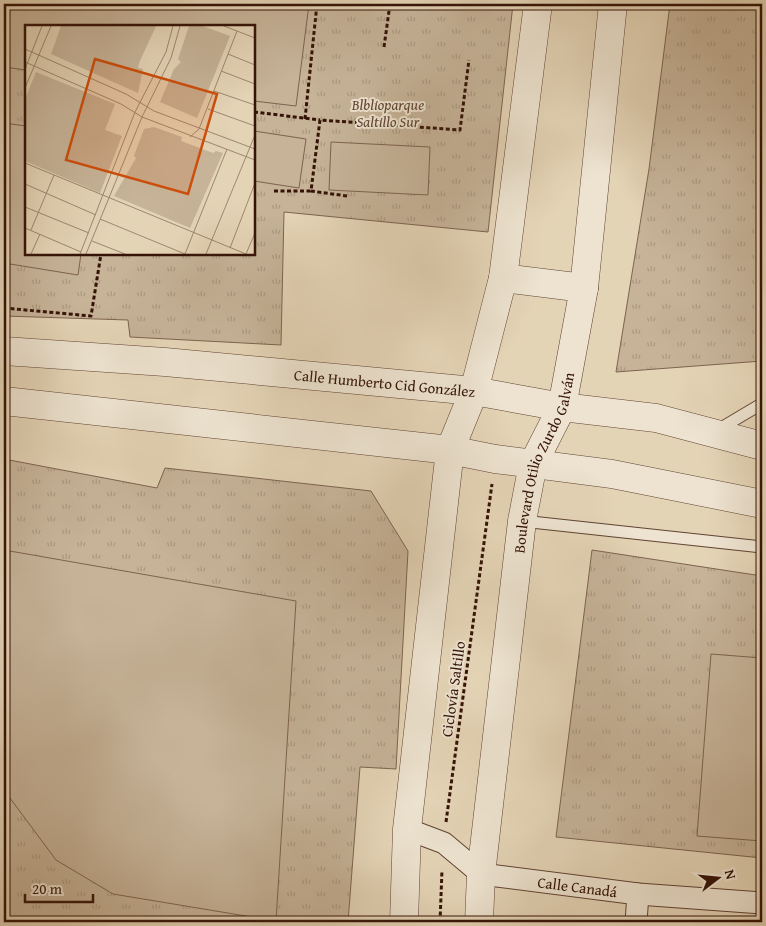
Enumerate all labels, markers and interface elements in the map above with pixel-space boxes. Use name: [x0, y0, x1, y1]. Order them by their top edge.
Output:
inset map: [25, 25, 255, 255]
park label: Blblioparque Saltillo Sur: [351, 94, 424, 132]
street label: Calle Humberto Cid González: [293, 364, 477, 402]
street label: Boulevard Otilio Zurdo Galván: [508, 370, 579, 554]
street label: Ciclovía Saltillo: [436, 639, 470, 738]
north arrow: [694, 854, 744, 904]
text: N: [720, 867, 742, 882]
scale bar: [25, 871, 92, 903]
street label: Calle Canadá: [536, 871, 618, 902]
text: 20 m: [32, 878, 63, 899]

